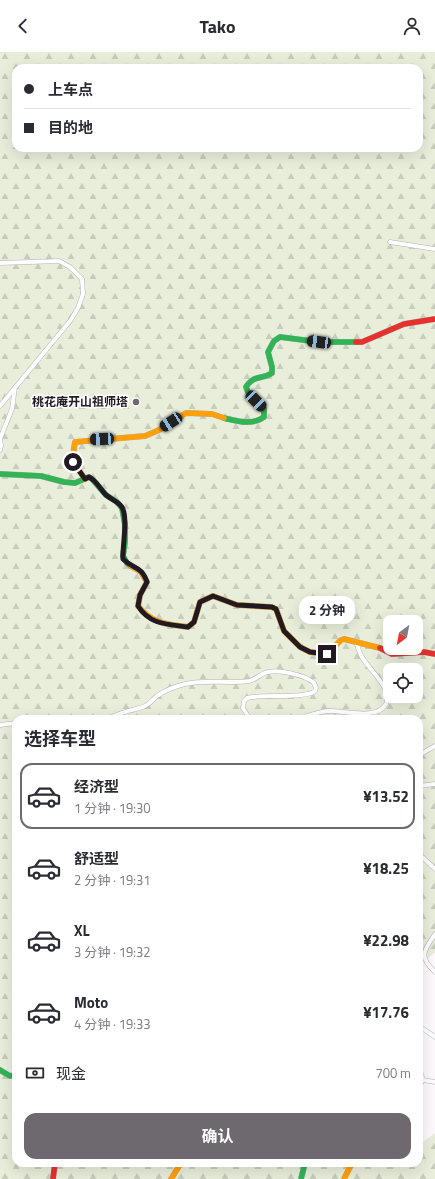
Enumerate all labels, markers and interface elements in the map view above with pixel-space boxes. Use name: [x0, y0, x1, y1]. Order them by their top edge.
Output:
text: Tako: [199, 13, 236, 40]
icon: back: [12, 15, 34, 37]
icon: person: [401, 15, 423, 37]
text: 上车点: [48, 78, 93, 101]
text: 目的地: [48, 116, 93, 139]
car: [306, 335, 332, 349]
car: [243, 388, 269, 414]
place label: 桃花庵开山祖师塔: [32, 392, 128, 411]
marker: 桃花庵开山祖师塔: [131, 397, 141, 407]
car: [158, 410, 184, 434]
car: [90, 432, 114, 446]
route start: [64, 453, 82, 471]
callout: 2 分钟: [299, 596, 355, 624]
text: 2 分钟: [309, 600, 345, 620]
north arrow: [383, 615, 423, 655]
map controls: [383, 615, 423, 703]
route end: [318, 645, 336, 663]
button: locate: [383, 663, 423, 703]
text: 选择车型: [24, 725, 96, 752]
text: 经济型: [74, 775, 119, 798]
icon: car: [26, 778, 62, 814]
text: ¥13.52: [363, 785, 409, 808]
text: 1 分钟 · 19:30: [74, 798, 151, 818]
text: 舒适型: [74, 847, 119, 870]
icon: car: [26, 850, 62, 886]
text: ¥18.25: [363, 857, 409, 880]
text: 2 分钟 · 19:31: [74, 870, 151, 890]
text: XL: [74, 919, 90, 942]
icon: car: [26, 922, 62, 958]
text: ¥22.98: [363, 929, 409, 952]
text: 3 分钟 · 19:32: [74, 942, 151, 962]
text: Moto: [74, 991, 108, 1014]
icon: car: [26, 994, 62, 1030]
text: ¥17.76: [363, 1001, 409, 1024]
text: 4 分钟 · 19:33: [74, 1014, 151, 1034]
icon: cash: [24, 1062, 46, 1084]
text: 现金: [56, 1062, 86, 1085]
text: 700 m: [375, 1063, 411, 1083]
button: 确认: [24, 1113, 411, 1159]

